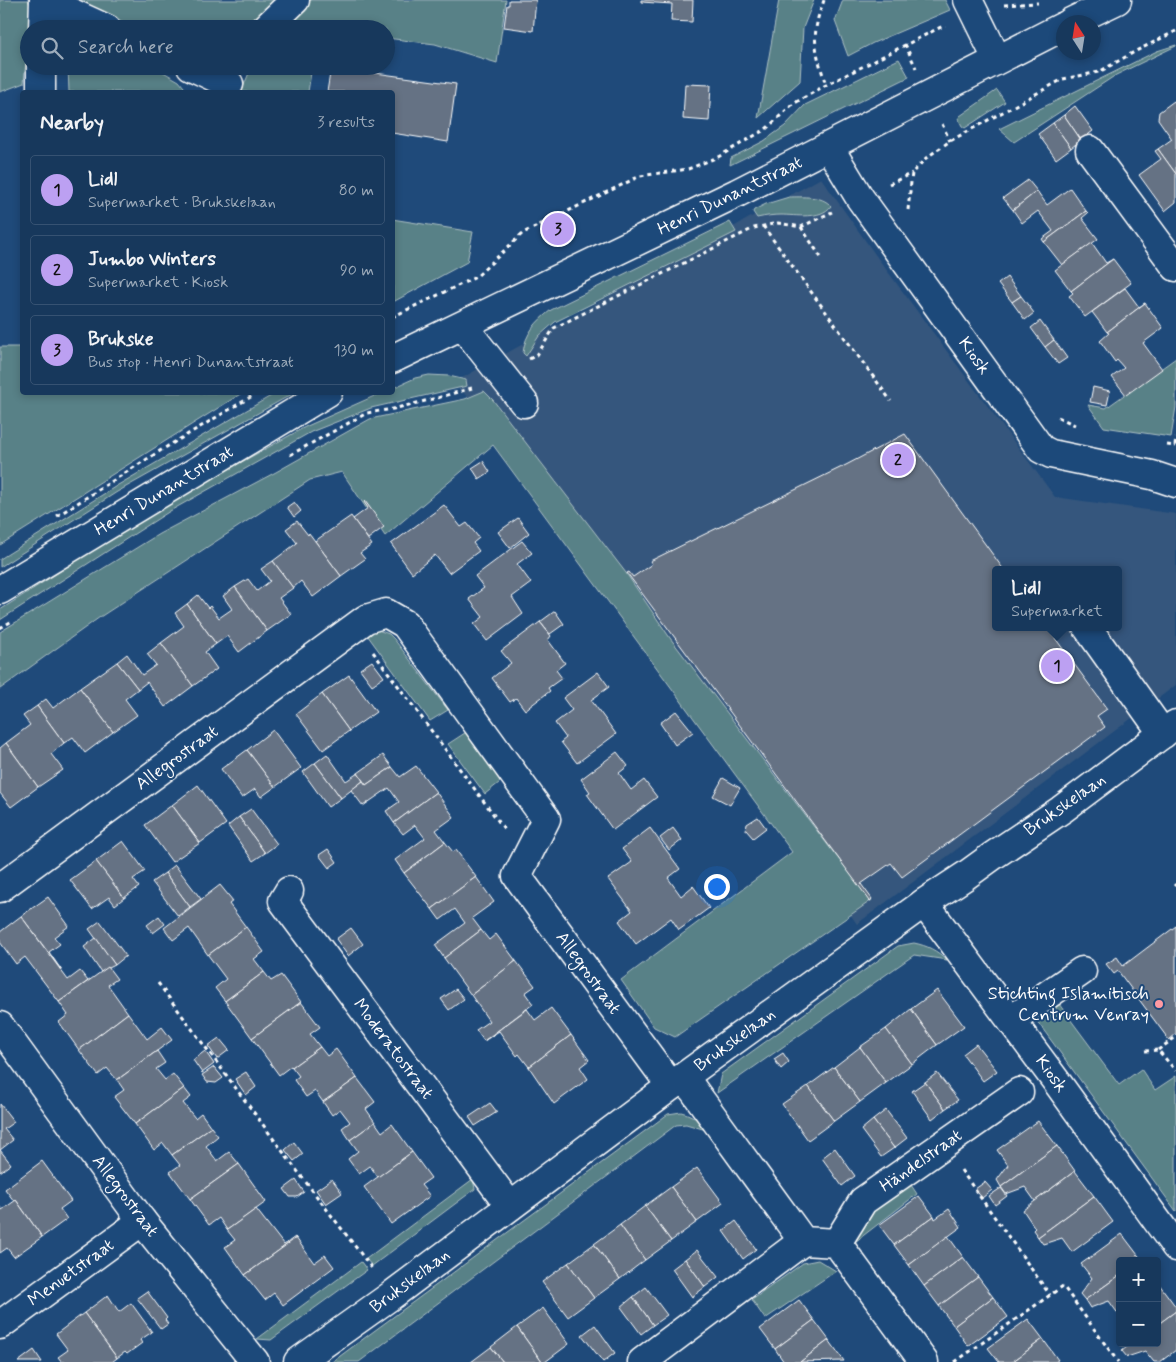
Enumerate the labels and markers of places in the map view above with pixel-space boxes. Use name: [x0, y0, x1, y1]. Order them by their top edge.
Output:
pin: 3: [542, 210, 574, 248]
pin: 2: [882, 441, 914, 479]
pin: 1: [1041, 647, 1073, 685]
place label: Stichting Islamitisch Centrum Venray: [988, 982, 1149, 1027]
marker: Stichting Islamitisch Centrum Venray: [1153, 998, 1165, 1010]

